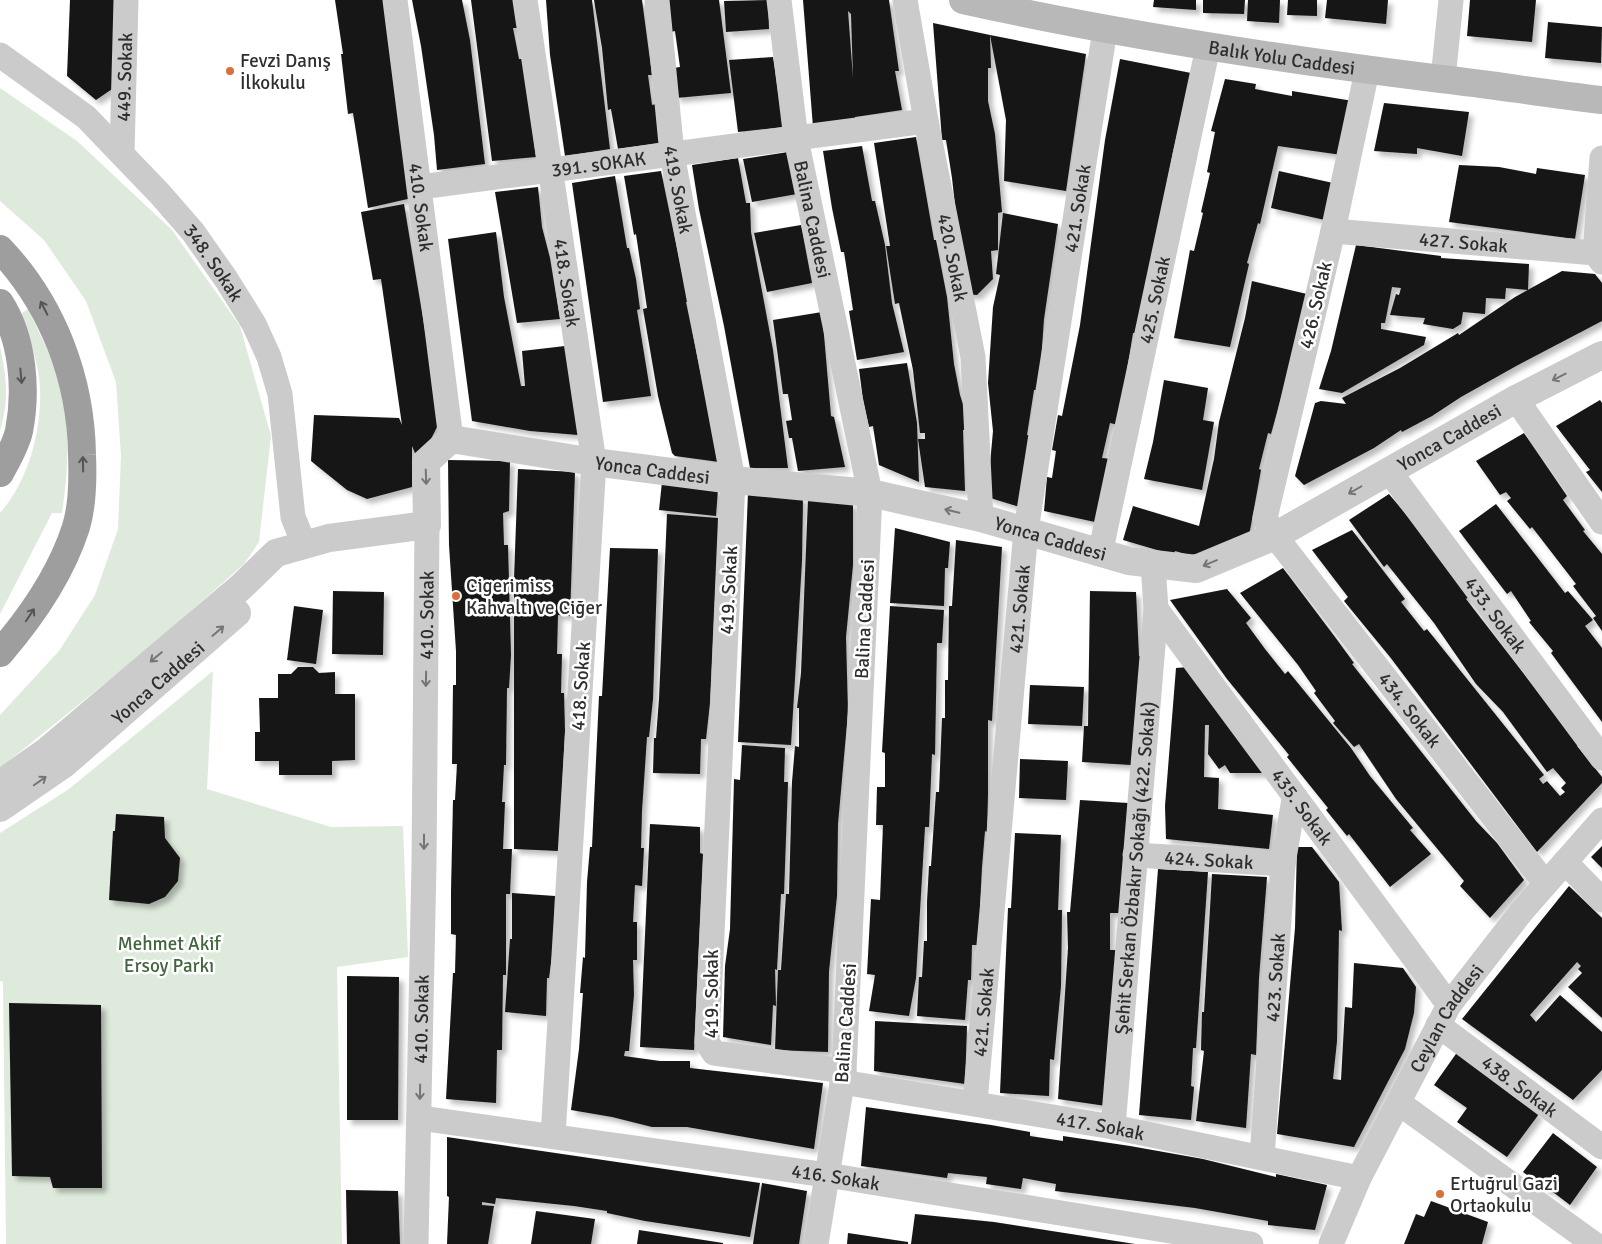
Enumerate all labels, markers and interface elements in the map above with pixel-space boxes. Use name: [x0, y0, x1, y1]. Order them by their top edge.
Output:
street label: 449. Sokak: [112, 32, 138, 122]
street label: Balık Yolu Caddesi: [1207, 36, 1356, 81]
place label: Fevzi Danış İlkokulu: [240, 49, 331, 95]
marker: Fevzi Danış İlkokulu: [224, 65, 236, 77]
street label: 419. Sokak: [658, 145, 698, 236]
street label: 391. sOKAK: [550, 147, 648, 183]
street label: Balina Caddesi: [788, 158, 836, 281]
street label: 410. Sokak: [403, 162, 438, 254]
street label: 421. Sokak: [1059, 162, 1097, 254]
street label: 420. Sokak: [932, 212, 973, 304]
street label: 348. Sokak: [178, 219, 248, 307]
street label: 427. Sokak: [1418, 227, 1509, 259]
street label: 418. Sokak: [548, 237, 585, 329]
street label: 425. Sokak: [1134, 253, 1176, 346]
street label: 426. Sokak: [1294, 259, 1338, 351]
one-way arrow: [39, 301, 49, 316]
one-way arrow: [16, 368, 26, 384]
one-way arrow: [1551, 372, 1566, 382]
street label: Yonca Caddesi: [1393, 399, 1506, 477]
street label: Yonca Caddesi: [593, 451, 711, 490]
one-way arrow: [78, 457, 87, 473]
one-way arrow: [421, 468, 431, 485]
one-way arrow: [1348, 485, 1363, 495]
one-way arrow: [944, 506, 960, 515]
street label: Yonca Caddesi: [991, 512, 1109, 567]
street label: 419. Sokak: [715, 544, 743, 635]
one-way arrow: [1203, 558, 1218, 568]
street label: Balina Caddesi: [850, 559, 880, 680]
street label: 421. Sokak: [1004, 563, 1036, 655]
street label: 410. Sokak: [415, 570, 440, 660]
street label: 433. Sokak: [1459, 572, 1531, 659]
place label: Cigerimiss Kahvaltı ve Ciğer: [466, 574, 602, 620]
marker: Cigerimiss Kahvaltı ve Ciğer: [450, 590, 462, 602]
one-way arrow: [25, 608, 35, 622]
one-way arrow: [211, 625, 224, 636]
street label: Yonca Caddesi: [107, 636, 210, 730]
street label: 418. Sokak: [566, 640, 596, 731]
one-way arrow: [150, 652, 163, 663]
street label: 434. Sokak: [1372, 668, 1446, 753]
one-way arrow: [421, 670, 431, 687]
street label: Şehit Serkan Özbakır Sokağı (422. Sokak): [1110, 701, 1161, 1035]
street label: 435. Sokak: [1265, 764, 1338, 851]
one-way arrow: [33, 776, 47, 786]
one-way arrow: [419, 833, 429, 849]
street label: 424. Sokak: [1164, 846, 1254, 875]
park label: Mehmet Akif Ersoy Parkı: [117, 932, 222, 978]
street label: 423. Sokak: [1261, 932, 1291, 1023]
street label: 419. Sokak: [700, 949, 724, 1039]
street label: Ceylan Caddesi: [1405, 960, 1489, 1077]
street label: Balina Caddesi: [830, 962, 862, 1084]
street label: 421. Sokak: [968, 967, 1000, 1058]
street label: 410. Sokak: [409, 974, 435, 1064]
street label: 438. Sokak: [1476, 1050, 1563, 1123]
one-way arrow: [415, 1083, 425, 1099]
street label: 417. Sokak: [1054, 1107, 1147, 1146]
street label: 416. Sokak: [790, 1159, 882, 1197]
place label: Ertuğrul Gazi Ortaokulu: [1450, 1172, 1558, 1218]
marker: Ertuğrul Gazi Ortaokulu: [1434, 1188, 1446, 1200]

